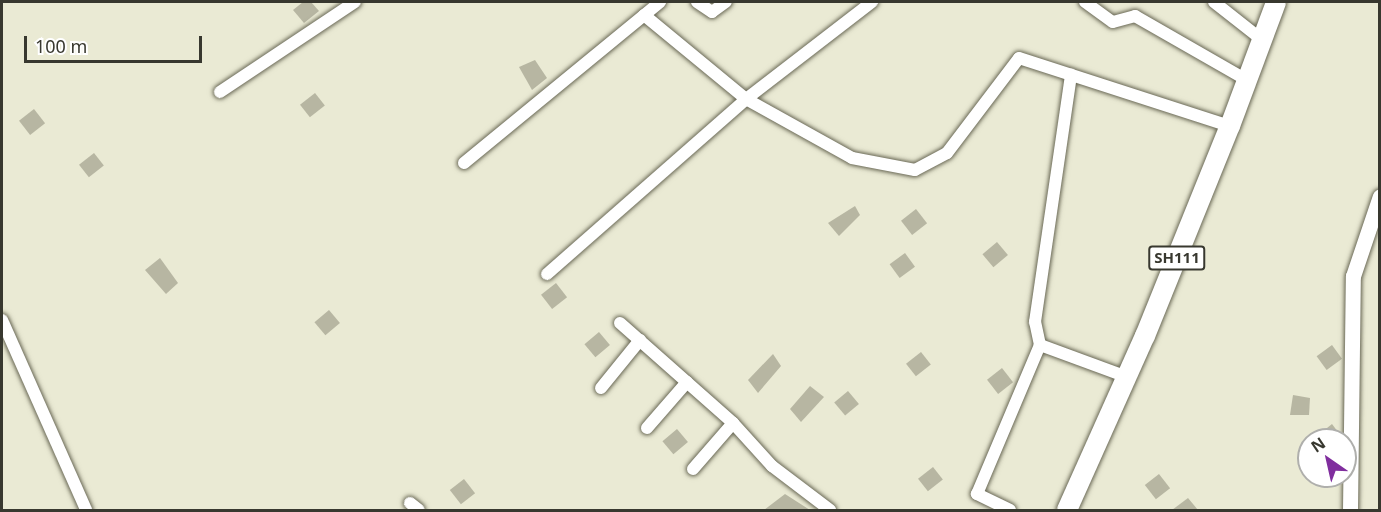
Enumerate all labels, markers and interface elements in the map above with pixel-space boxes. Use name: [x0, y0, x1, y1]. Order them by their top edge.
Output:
scale bar: [27, 24, 206, 62]
text: 100 m: [35, 34, 87, 58]
road number: SH111: [1147, 246, 1207, 270]
north arrow: [1297, 428, 1357, 488]
text: N: [1307, 432, 1330, 457]

